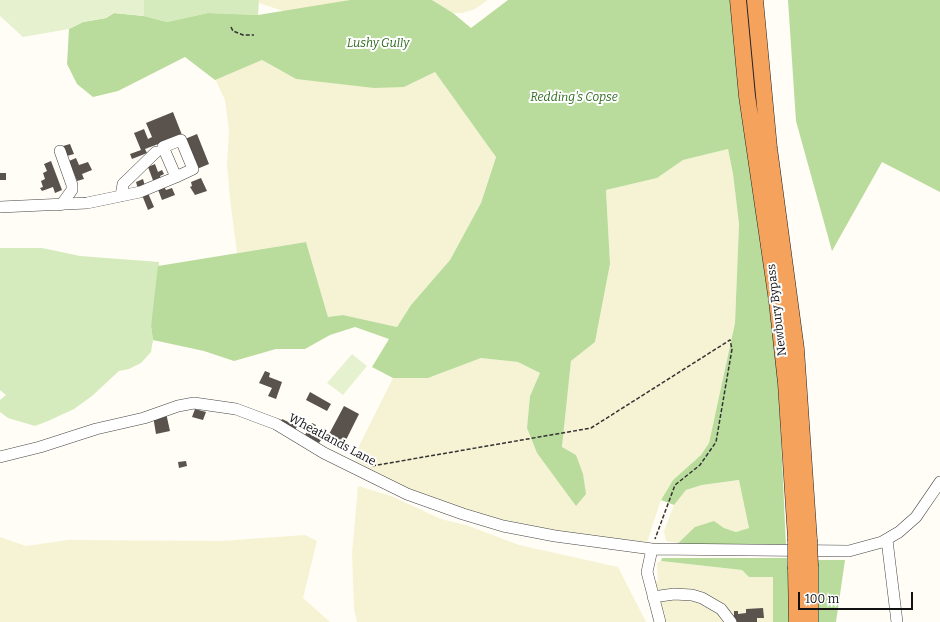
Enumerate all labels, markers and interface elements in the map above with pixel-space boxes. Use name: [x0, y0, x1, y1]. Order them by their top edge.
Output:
park label: Lushy Gully: [347, 37, 409, 51]
park label: Redding's Copse: [530, 91, 618, 105]
street label: Newbury Bypass: [764, 263, 790, 357]
street label: Wheatlands Lane: [286, 411, 378, 469]
scale bar: [800, 584, 915, 610]
text: 100 m: [805, 592, 839, 606]

